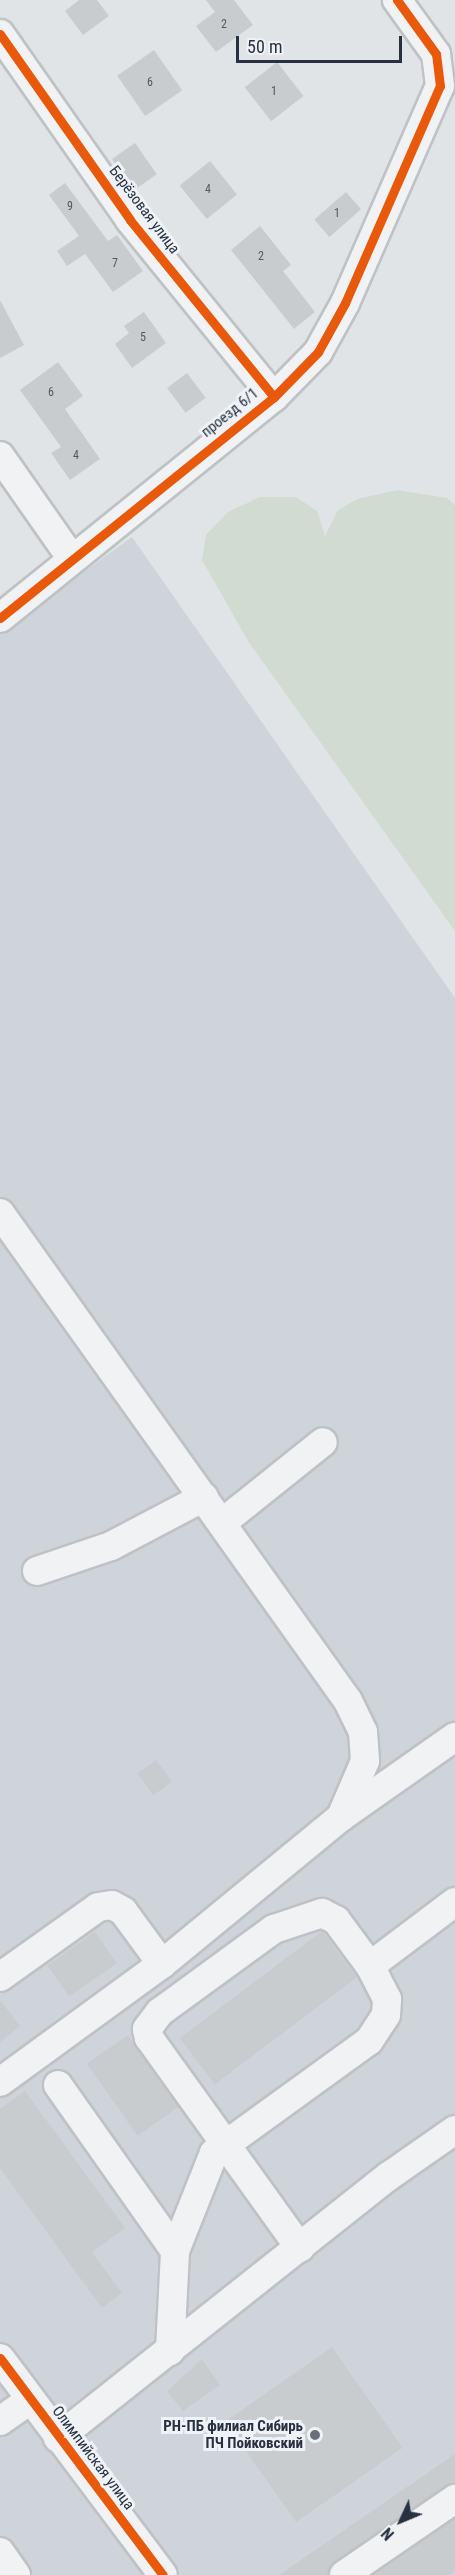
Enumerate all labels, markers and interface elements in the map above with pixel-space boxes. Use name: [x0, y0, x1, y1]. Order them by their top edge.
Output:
house number: 2: [221, 18, 227, 32]
scale bar: [239, 24, 406, 62]
text: 50 m: [247, 36, 282, 57]
house number: 6: [147, 76, 153, 90]
house number: 1: [271, 85, 277, 99]
street label: Берёзовая улица: [105, 162, 183, 258]
house number: 4: [205, 183, 211, 197]
house number: 9: [67, 200, 73, 214]
house number: 1: [334, 207, 340, 221]
house number: 2: [258, 250, 264, 264]
house number: 7: [112, 257, 118, 271]
house number: 5: [140, 331, 146, 345]
street label: проезд 6/1: [198, 385, 262, 441]
house number: 6: [48, 386, 54, 400]
house number: 4: [73, 449, 79, 463]
street label: Олимпийская улица: [48, 2403, 138, 2513]
place label: РН-ПБ филиал Сибирь ПЧ Пойковский: [163, 2417, 303, 2452]
marker: РН-ПБ филиал Сибирь ПЧ Пойковский: [308, 2428, 322, 2442]
north arrow: [371, 2491, 431, 2551]
text: N: [377, 2524, 398, 2544]

